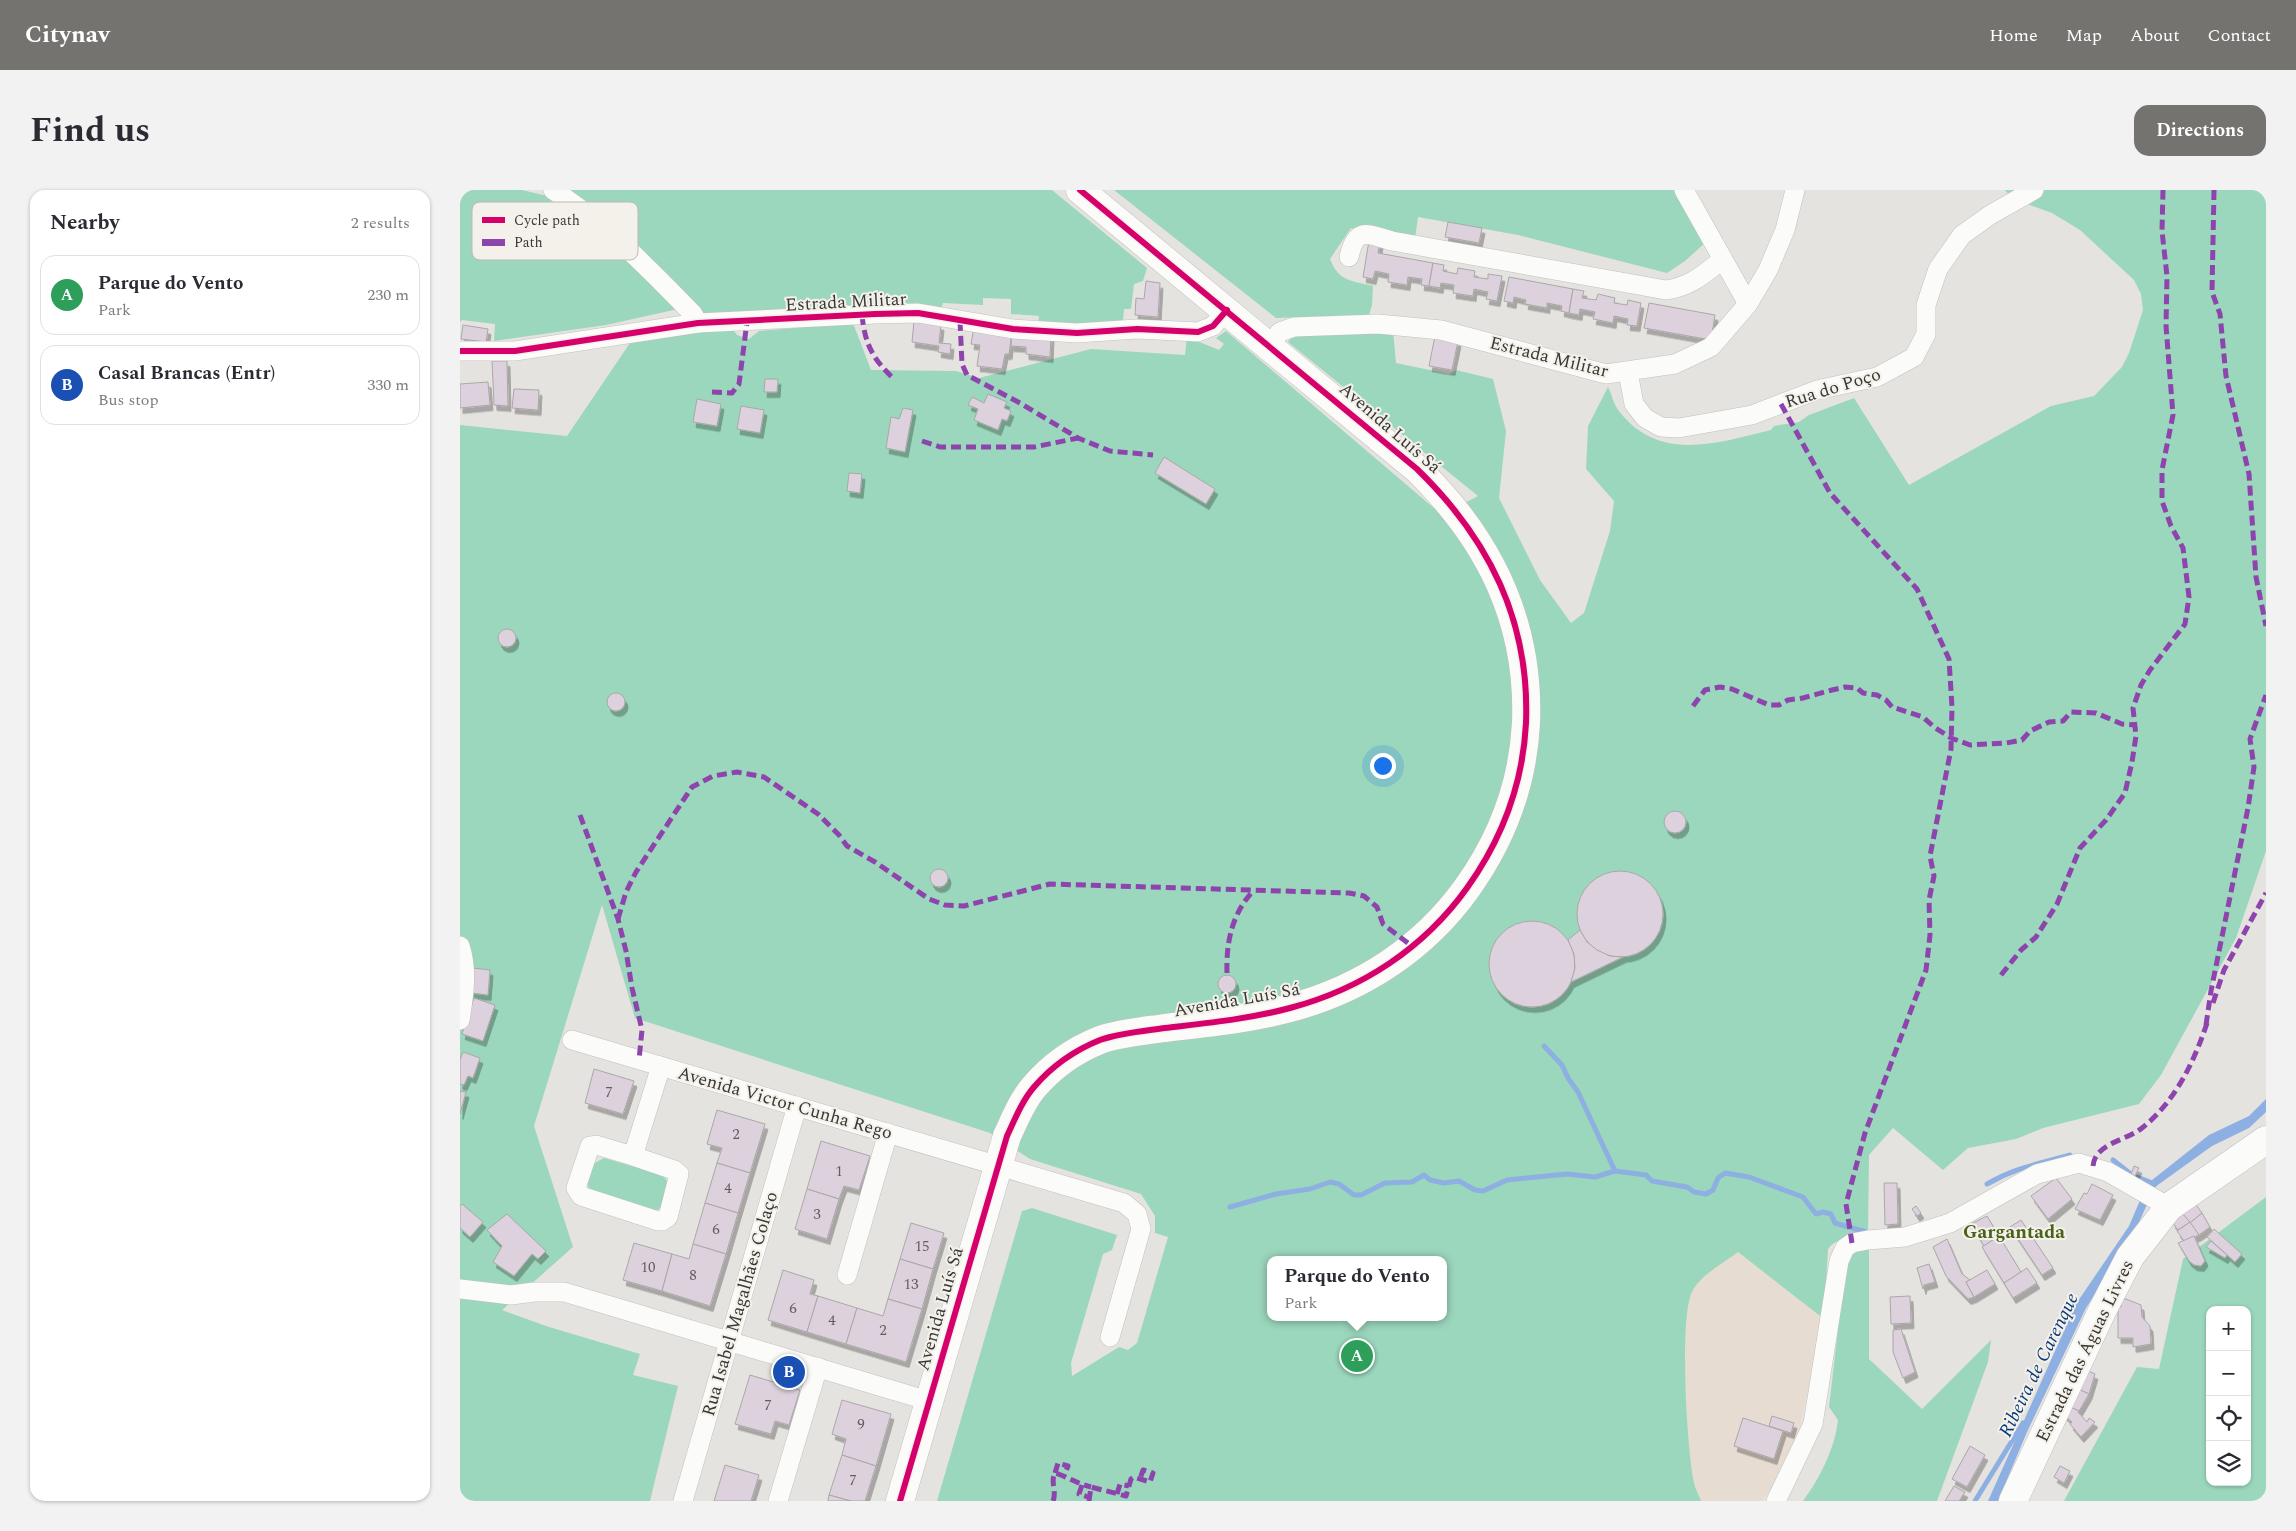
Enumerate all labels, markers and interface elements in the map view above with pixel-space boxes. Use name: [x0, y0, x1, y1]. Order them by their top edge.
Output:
text: Citynav: [25, 17, 110, 53]
text: Home: [1989, 22, 2038, 49]
text: Map: [2066, 22, 2102, 49]
text: About: [2130, 22, 2180, 49]
text: Contact: [2208, 22, 2271, 49]
text: Find us: [30, 104, 150, 157]
button: Directions: [2134, 105, 2266, 156]
legend: [472, 202, 638, 260]
text: Nearby: [50, 207, 120, 239]
text: Cycle path: [514, 210, 580, 231]
text: 2 results: [351, 211, 410, 235]
text: Path: [514, 232, 543, 253]
text: Parque do Vento: [98, 269, 243, 298]
text: A: [61, 283, 73, 307]
text: 230 m: [367, 283, 409, 307]
street label: Estrada Militar: [785, 285, 907, 319]
text: Park: [98, 298, 131, 322]
street label: Estrada Militar: [1487, 329, 1611, 385]
text: Casal Brancas (Entr): [98, 359, 275, 388]
street label: Rua do Poço: [1782, 361, 1884, 415]
text: B: [61, 373, 73, 397]
text: 330 m: [367, 373, 409, 397]
street label: Avenida Luís Sá: [1333, 376, 1447, 480]
text: Bus stop: [98, 388, 159, 412]
your location: [1370, 753, 1396, 779]
street label: Avenida Luís Sá: [1172, 976, 1302, 1024]
street label: Avenida Victor Cunha Rego: [675, 1059, 895, 1147]
house number: 7: [605, 1081, 613, 1104]
house number: 2: [732, 1123, 740, 1146]
house number: 1: [835, 1160, 843, 1183]
house number: 4: [724, 1177, 732, 1200]
street label: Rua Isabel Magalhães Colaço: [695, 1189, 785, 1419]
house number: 3: [813, 1203, 821, 1226]
house number: 6: [712, 1218, 720, 1241]
district label: Gargantada: [1963, 1218, 2065, 1247]
house number: 15: [914, 1235, 930, 1258]
street label: Avenida Luís Sá: [909, 1244, 971, 1374]
street label: Estrada das Águas Livres: [2029, 1255, 2141, 1447]
house number: 10: [640, 1256, 656, 1279]
popup: [1267, 1256, 1447, 1321]
text: Parque do Vento: [1284, 1262, 1430, 1291]
house number: 8: [689, 1264, 697, 1287]
house number: 13: [903, 1273, 919, 1296]
water label: Ribeira de Carenque: [1991, 1288, 2087, 1442]
text: Park: [1284, 1291, 1317, 1315]
house number: 6: [789, 1297, 797, 1320]
map controls: [2206, 1306, 2251, 1486]
button: +: [2206, 1306, 2251, 1351]
house number: 4: [828, 1309, 836, 1332]
house number: 2: [879, 1319, 887, 1342]
pin: A: [1341, 1337, 1373, 1375]
button: −: [2206, 1351, 2251, 1396]
pin: B: [773, 1353, 805, 1391]
house number: 7: [764, 1394, 772, 1417]
button: locate: [2206, 1396, 2251, 1441]
house number: 9: [857, 1413, 865, 1436]
button: layers: [2206, 1441, 2251, 1486]
house number: 7: [849, 1469, 857, 1492]

